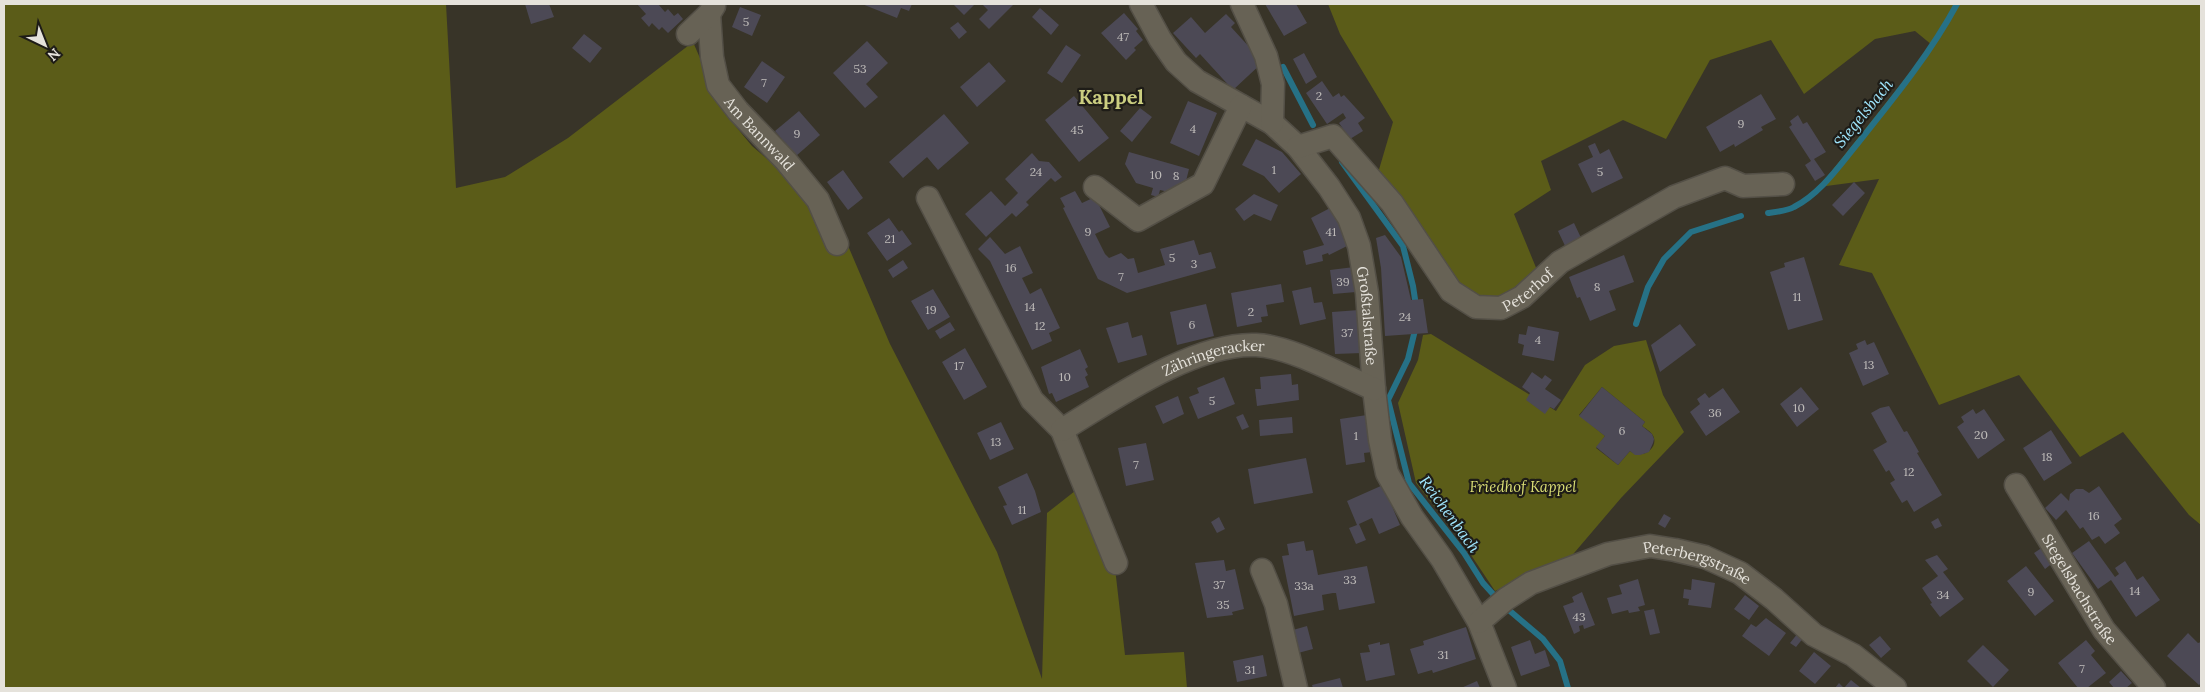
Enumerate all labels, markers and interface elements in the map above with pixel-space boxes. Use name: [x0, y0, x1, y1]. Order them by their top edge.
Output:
house number: 5: [743, 14, 749, 29]
north arrow: [20, 20, 70, 70]
house number: 47: [1117, 29, 1129, 44]
text: N: [44, 44, 64, 65]
house number: 53: [853, 61, 867, 76]
house number: 7: [761, 75, 767, 90]
water label: Siegelsbach: [1829, 75, 1897, 151]
district label: Kappel: [1078, 84, 1144, 109]
house number: 2: [1316, 88, 1322, 103]
street label: Am Bannwald: [720, 92, 799, 174]
house number: 9: [1738, 116, 1745, 131]
house number: 4: [1190, 121, 1197, 136]
house number: 45: [1070, 122, 1084, 137]
house number: 9: [794, 126, 801, 141]
house number: 1: [1272, 162, 1276, 177]
house number: 24: [1030, 164, 1043, 179]
house number: 5: [1597, 164, 1603, 179]
house number: 10: [1150, 167, 1162, 182]
house number: 8: [1173, 168, 1180, 183]
house number: 9: [1085, 224, 1092, 239]
house number: 41: [1326, 224, 1336, 239]
house number: 21: [885, 231, 895, 246]
house number: 5: [1169, 250, 1175, 265]
house number: 3: [1191, 256, 1198, 271]
house number: 16: [1005, 260, 1017, 275]
street label: Peterhof: [1499, 263, 1558, 315]
street label: Großtalstraße: [1353, 265, 1382, 366]
house number: 7: [1118, 269, 1124, 284]
house number: 39: [1336, 274, 1350, 289]
house number: 8: [1594, 279, 1601, 294]
house number: 11: [1793, 289, 1801, 304]
house number: 14: [1025, 299, 1036, 314]
house number: 19: [925, 302, 937, 317]
house number: 2: [1248, 304, 1254, 319]
house number: 24: [1399, 309, 1412, 324]
house number: 6: [1189, 317, 1196, 332]
house number: 12: [1035, 318, 1045, 333]
house number: 37: [1341, 325, 1353, 340]
house number: 4: [1535, 332, 1542, 347]
street label: Zähringeracker: [1159, 335, 1266, 380]
house number: 13: [1863, 357, 1875, 372]
house number: 17: [954, 358, 964, 373]
house number: 10: [1059, 369, 1071, 384]
house number: 5: [1209, 393, 1215, 408]
house number: 10: [1793, 400, 1805, 415]
house number: 36: [1708, 405, 1722, 420]
house number: 6: [1619, 423, 1626, 438]
house number: 20: [1974, 427, 1988, 442]
house number: 1: [1354, 428, 1358, 443]
house number: 13: [990, 434, 1002, 449]
house number: 18: [2041, 449, 2053, 464]
house number: 7: [1133, 457, 1139, 472]
house number: 12: [1904, 464, 1914, 479]
water label: Reichenbach: [1415, 471, 1485, 557]
park label: Friedhof Kappel: [1469, 477, 1577, 496]
house number: 11: [1018, 502, 1026, 517]
house number: 16: [2088, 508, 2100, 523]
street label: Siegelsbachstraße: [2038, 530, 2122, 648]
street label: Peterbergstraße: [1641, 536, 1756, 588]
house number: 33: [1343, 572, 1357, 587]
house number: 37: [1213, 577, 1225, 592]
house number: 33a: [1294, 578, 1314, 593]
house number: 14: [2130, 583, 2141, 598]
house number: 9: [2028, 584, 2035, 599]
house number: 34: [1936, 587, 1950, 602]
house number: 35: [1216, 597, 1230, 612]
house number: 43: [1572, 609, 1586, 624]
house number: 31: [1437, 647, 1449, 662]
house number: 7: [2079, 661, 2085, 676]
house number: 31: [1244, 662, 1256, 677]

